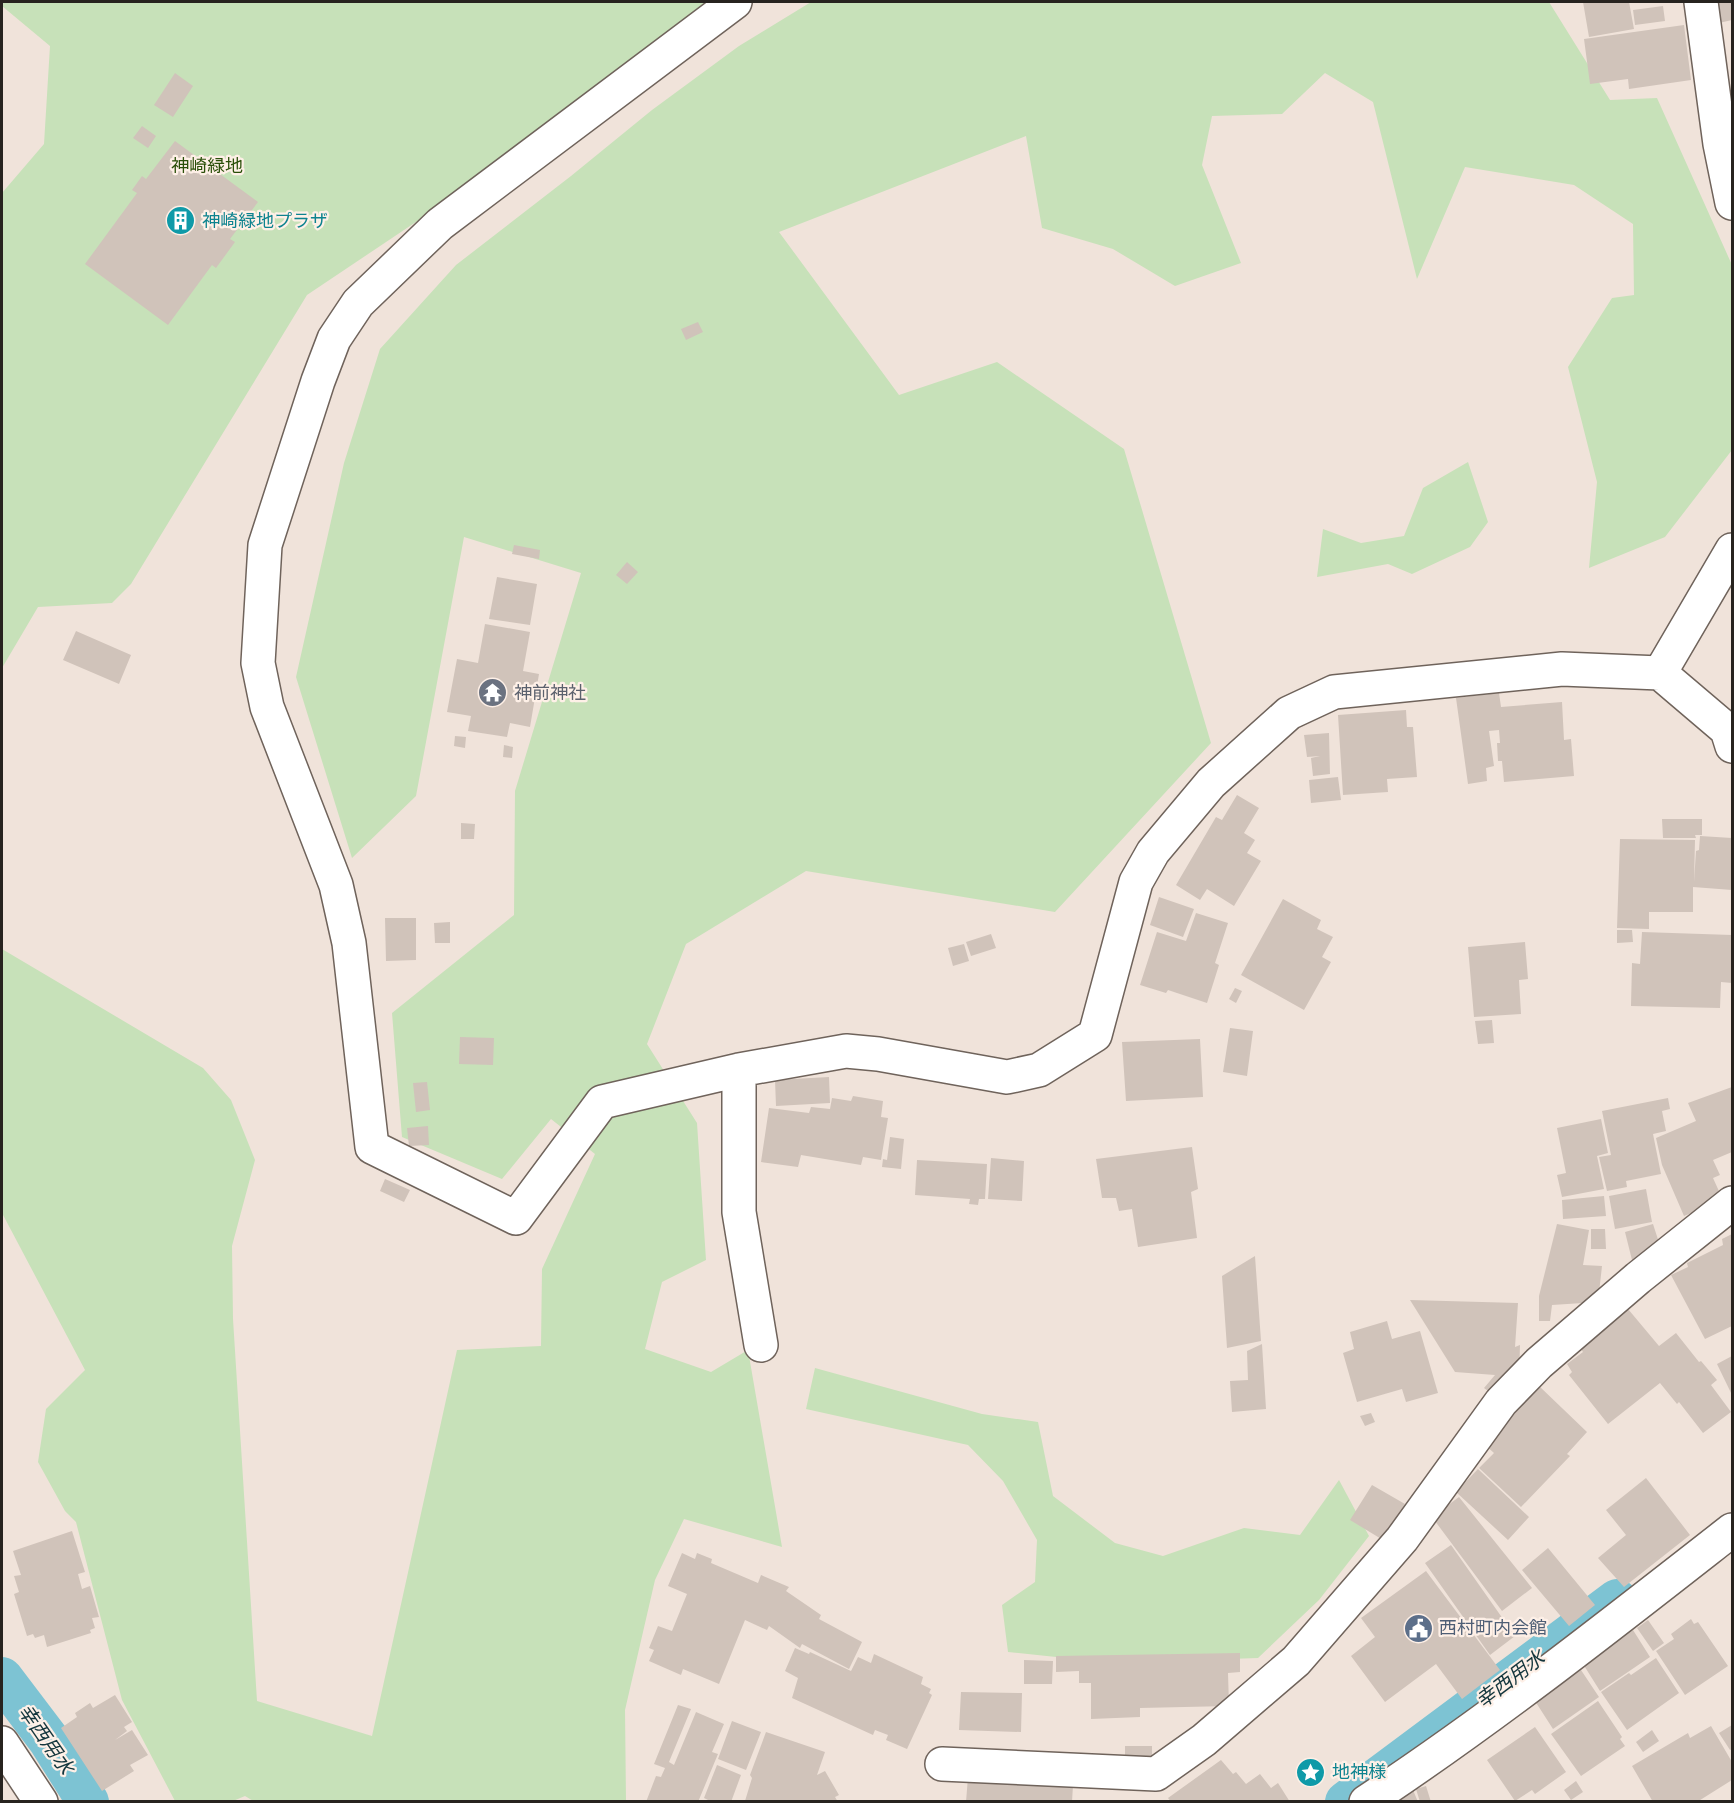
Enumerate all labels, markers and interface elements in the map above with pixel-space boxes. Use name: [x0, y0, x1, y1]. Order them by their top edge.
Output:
park label: 神崎緑地: [171, 154, 243, 177]
building icon: 神崎緑地プラザ: [165, 205, 197, 237]
place label: 神崎緑地プラザ: [202, 209, 328, 232]
temple icon: 神前神社: [477, 677, 509, 709]
place label: 神前神社: [514, 681, 586, 704]
public building icon: 西村町内会館: [1402, 1612, 1434, 1644]
place label: 西村町内会館: [1439, 1616, 1547, 1639]
water label: 幸西用水: [1470, 1643, 1551, 1713]
water label: 幸西用水: [12, 1699, 81, 1781]
place icon: 地神様: [1295, 1756, 1327, 1788]
place label: 地神様: [1332, 1760, 1386, 1783]

